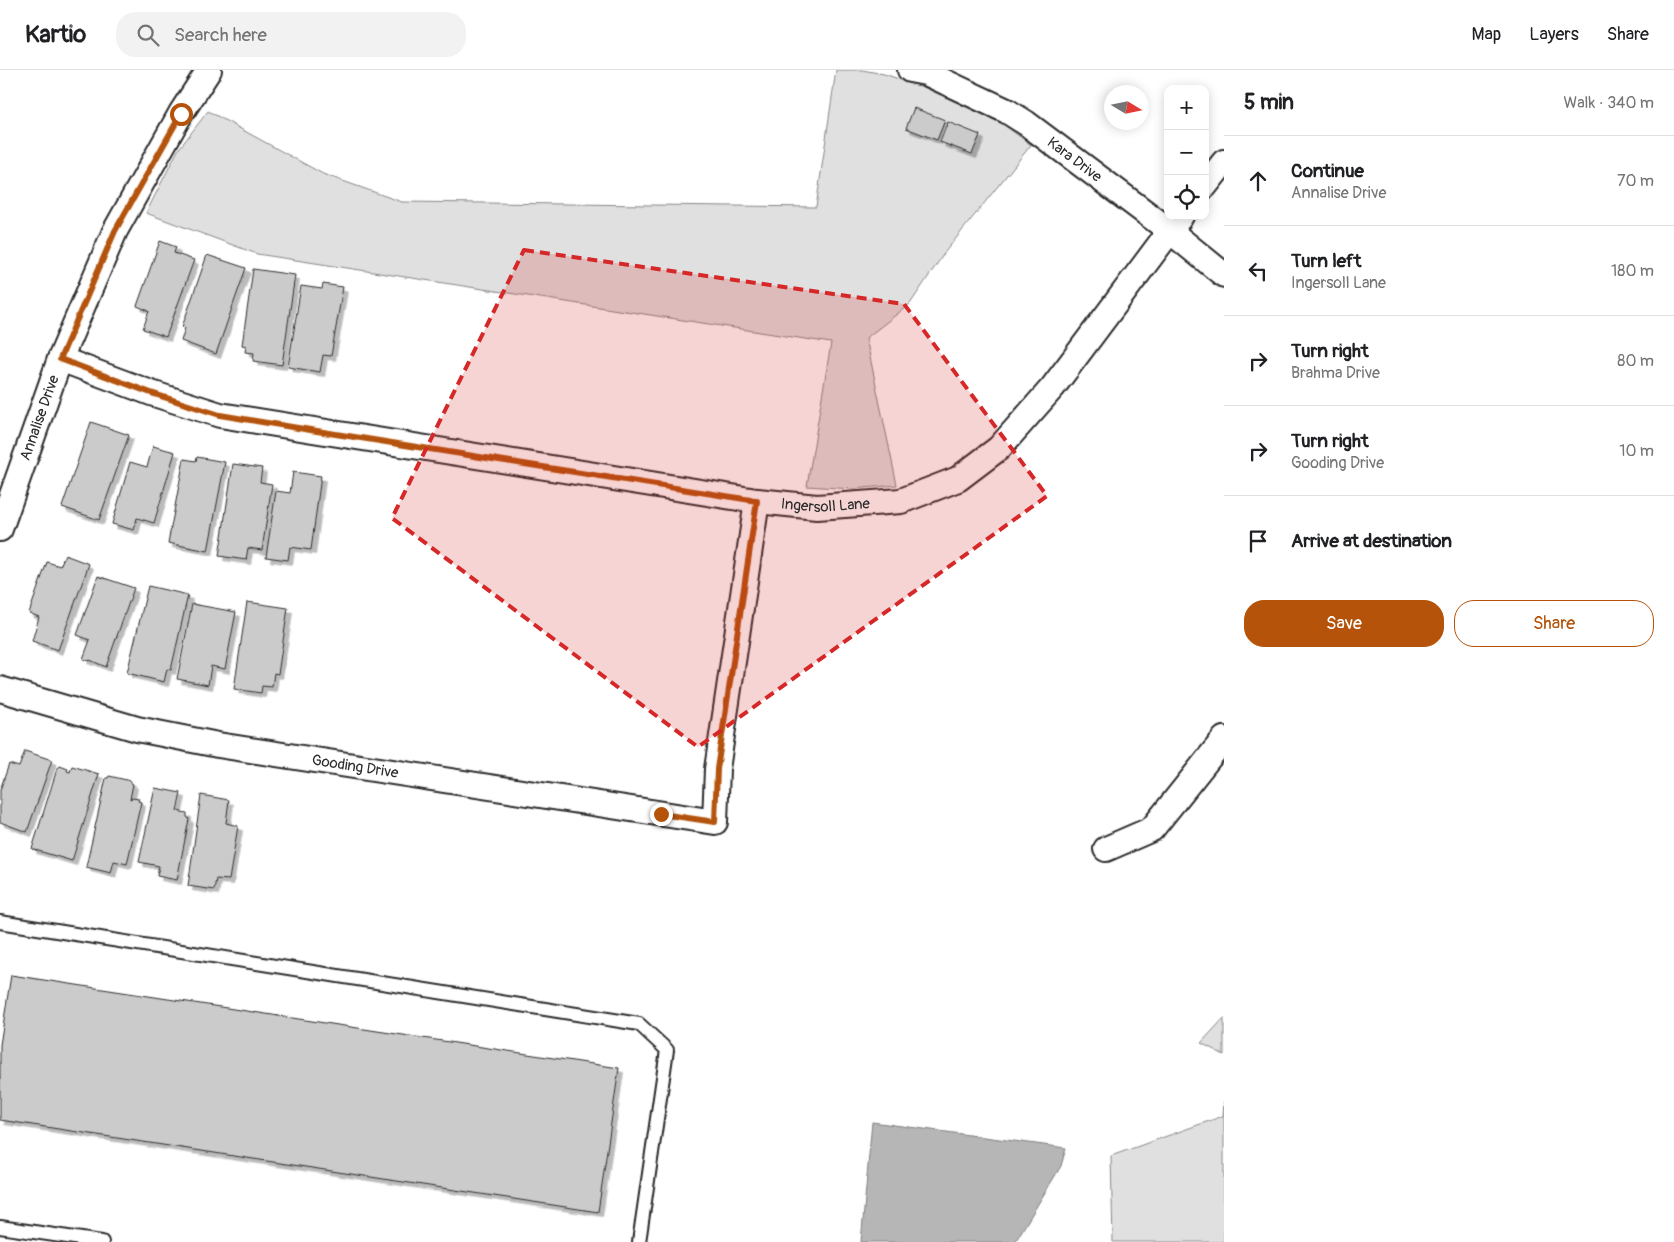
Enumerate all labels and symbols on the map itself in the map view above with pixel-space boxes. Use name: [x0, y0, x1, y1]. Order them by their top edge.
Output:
north arrow: [1104, 85, 1149, 130]
route start: [170, 103, 193, 126]
street label: Kara Drive: [1043, 133, 1106, 187]
street label: Annalise Drive: [16, 372, 64, 463]
street label: Ingersoll Lane: [780, 494, 871, 517]
street label: Gooding Drive: [310, 751, 400, 783]
route end: [650, 803, 673, 826]

